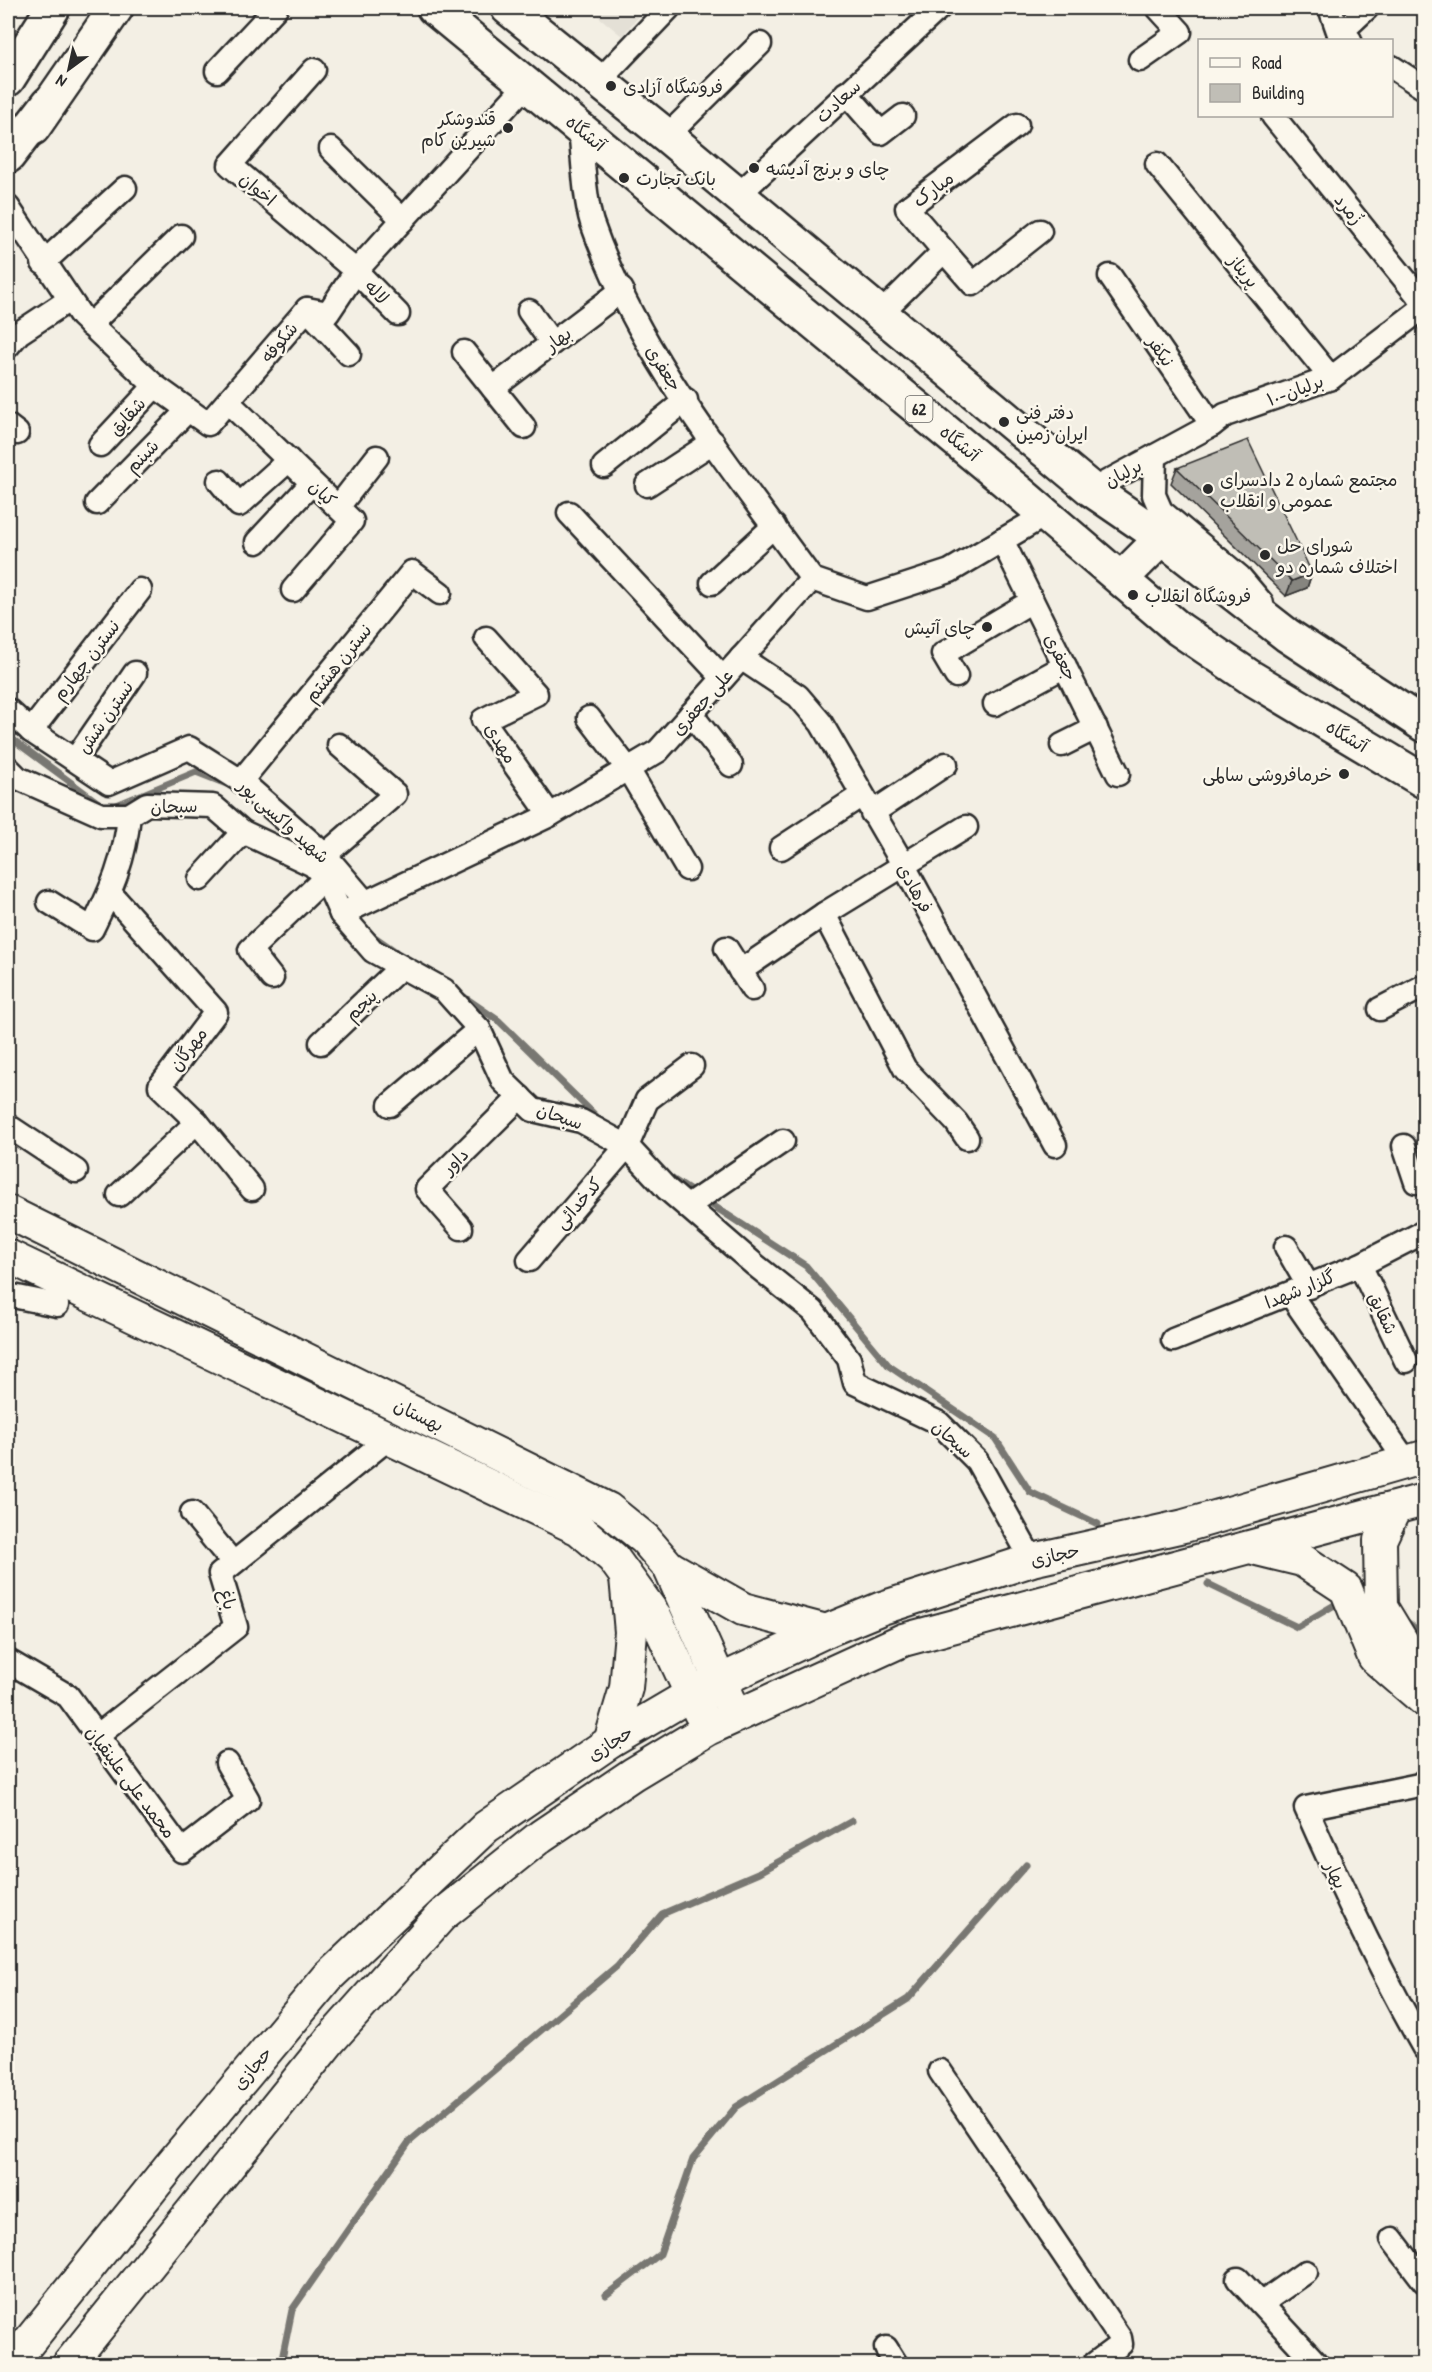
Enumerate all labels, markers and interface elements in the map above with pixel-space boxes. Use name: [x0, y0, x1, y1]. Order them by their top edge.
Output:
north arrow: [39, 39, 99, 99]
legend: [1198, 39, 1393, 117]
text: Road: [1252, 50, 1282, 75]
text: N: [51, 70, 70, 93]
place label: فروشگاه آزادی: [623, 74, 723, 99]
street label: سعادت: [810, 74, 866, 128]
marker: فروشگاه آزادی: [604, 79, 618, 93]
text: Building: [1252, 80, 1304, 105]
place label: قندوشکر شیرین کام: [421, 106, 496, 154]
street label: آتشگاه: [561, 109, 612, 158]
marker: قندوشکر شیرین کام: [501, 121, 515, 135]
place label: چای و برنج آدیشه: [766, 156, 889, 181]
marker: چای و برنج آدیشه: [747, 161, 761, 175]
street label: مبارک: [907, 165, 959, 213]
street label: اخوان: [234, 166, 282, 212]
place label: بانک تجارت: [636, 166, 716, 191]
marker: بانک تجارت: [617, 171, 631, 185]
street label: زُمرد: [1329, 188, 1369, 230]
street label: پریناز: [1222, 247, 1265, 293]
street label: لاله: [359, 274, 395, 310]
street label: شکوفه: [255, 316, 303, 368]
street label: بهار: [538, 321, 576, 358]
street label: نیکفر: [1140, 329, 1180, 371]
street label: جعفری: [640, 340, 688, 396]
street label: ۱۰-برلیان: [1263, 368, 1327, 412]
street label: شقایق: [103, 391, 151, 441]
road number: 62: [906, 396, 932, 422]
place label: دفتر فنی ایران زمین: [1016, 400, 1088, 446]
marker: دفتر فنی ایران زمین: [997, 415, 1011, 429]
street label: آتشگاه: [935, 419, 986, 468]
street label: شبنم: [120, 433, 166, 480]
street label: برلیان: [1100, 453, 1146, 493]
place label: مجتمع شماره 2 دادسرای عمومی و انقلاب: [1220, 467, 1398, 513]
street label: کیان: [304, 474, 343, 512]
marker: مجتمع شماره 2 دادسرای عمومی و انقلاب: [1201, 482, 1215, 496]
place label: شورای حل اختلاف شماره دو: [1275, 533, 1398, 579]
marker: شورای حل اختلاف شماره دو: [1258, 548, 1272, 562]
place label: فروشگاه انقلاب: [1145, 583, 1251, 608]
marker: فروشگاه انقلاب: [1126, 588, 1140, 602]
street label: نسترن چهارم: [46, 614, 127, 707]
place label: چای آتیش: [904, 615, 975, 640]
street label: نسترن هشتم: [299, 618, 379, 709]
marker: چای آتیش: [980, 620, 994, 634]
street label: جعفری: [1039, 629, 1083, 685]
street label: علی جعفری: [665, 663, 739, 741]
street label: نسترن شش: [71, 676, 139, 758]
street label: آتشگاه: [1321, 714, 1374, 759]
street label: مهدی: [479, 718, 523, 768]
place label: خرمافروشی سالمی: [1202, 762, 1332, 787]
marker: خرمافروشی سالمی: [1337, 767, 1351, 781]
street label: شهید واکسی پور: [231, 772, 335, 869]
street label: سبحان: [150, 793, 198, 819]
street label: فرهادی: [891, 859, 939, 917]
street label: پنجم: [339, 983, 384, 1028]
street label: مهرگان: [163, 1022, 213, 1076]
street label: سبحان: [534, 1096, 586, 1136]
street label: داور: [435, 1142, 474, 1181]
street label: کدخدائی: [548, 1171, 608, 1234]
street label: گلزار شهدا: [1261, 1263, 1339, 1314]
street label: شقایق: [1362, 1288, 1404, 1338]
street label: بهستان: [390, 1392, 448, 1438]
street label: سبحان: [927, 1414, 979, 1464]
street label: حجازی: [1028, 1537, 1082, 1573]
street label: باغ: [213, 1585, 243, 1613]
street label: حجازی: [582, 1719, 638, 1767]
street label: محمد علی علینقیان: [80, 1720, 182, 1844]
street label: بهار: [1318, 1856, 1353, 1893]
street label: حجازی: [227, 2041, 277, 2095]

